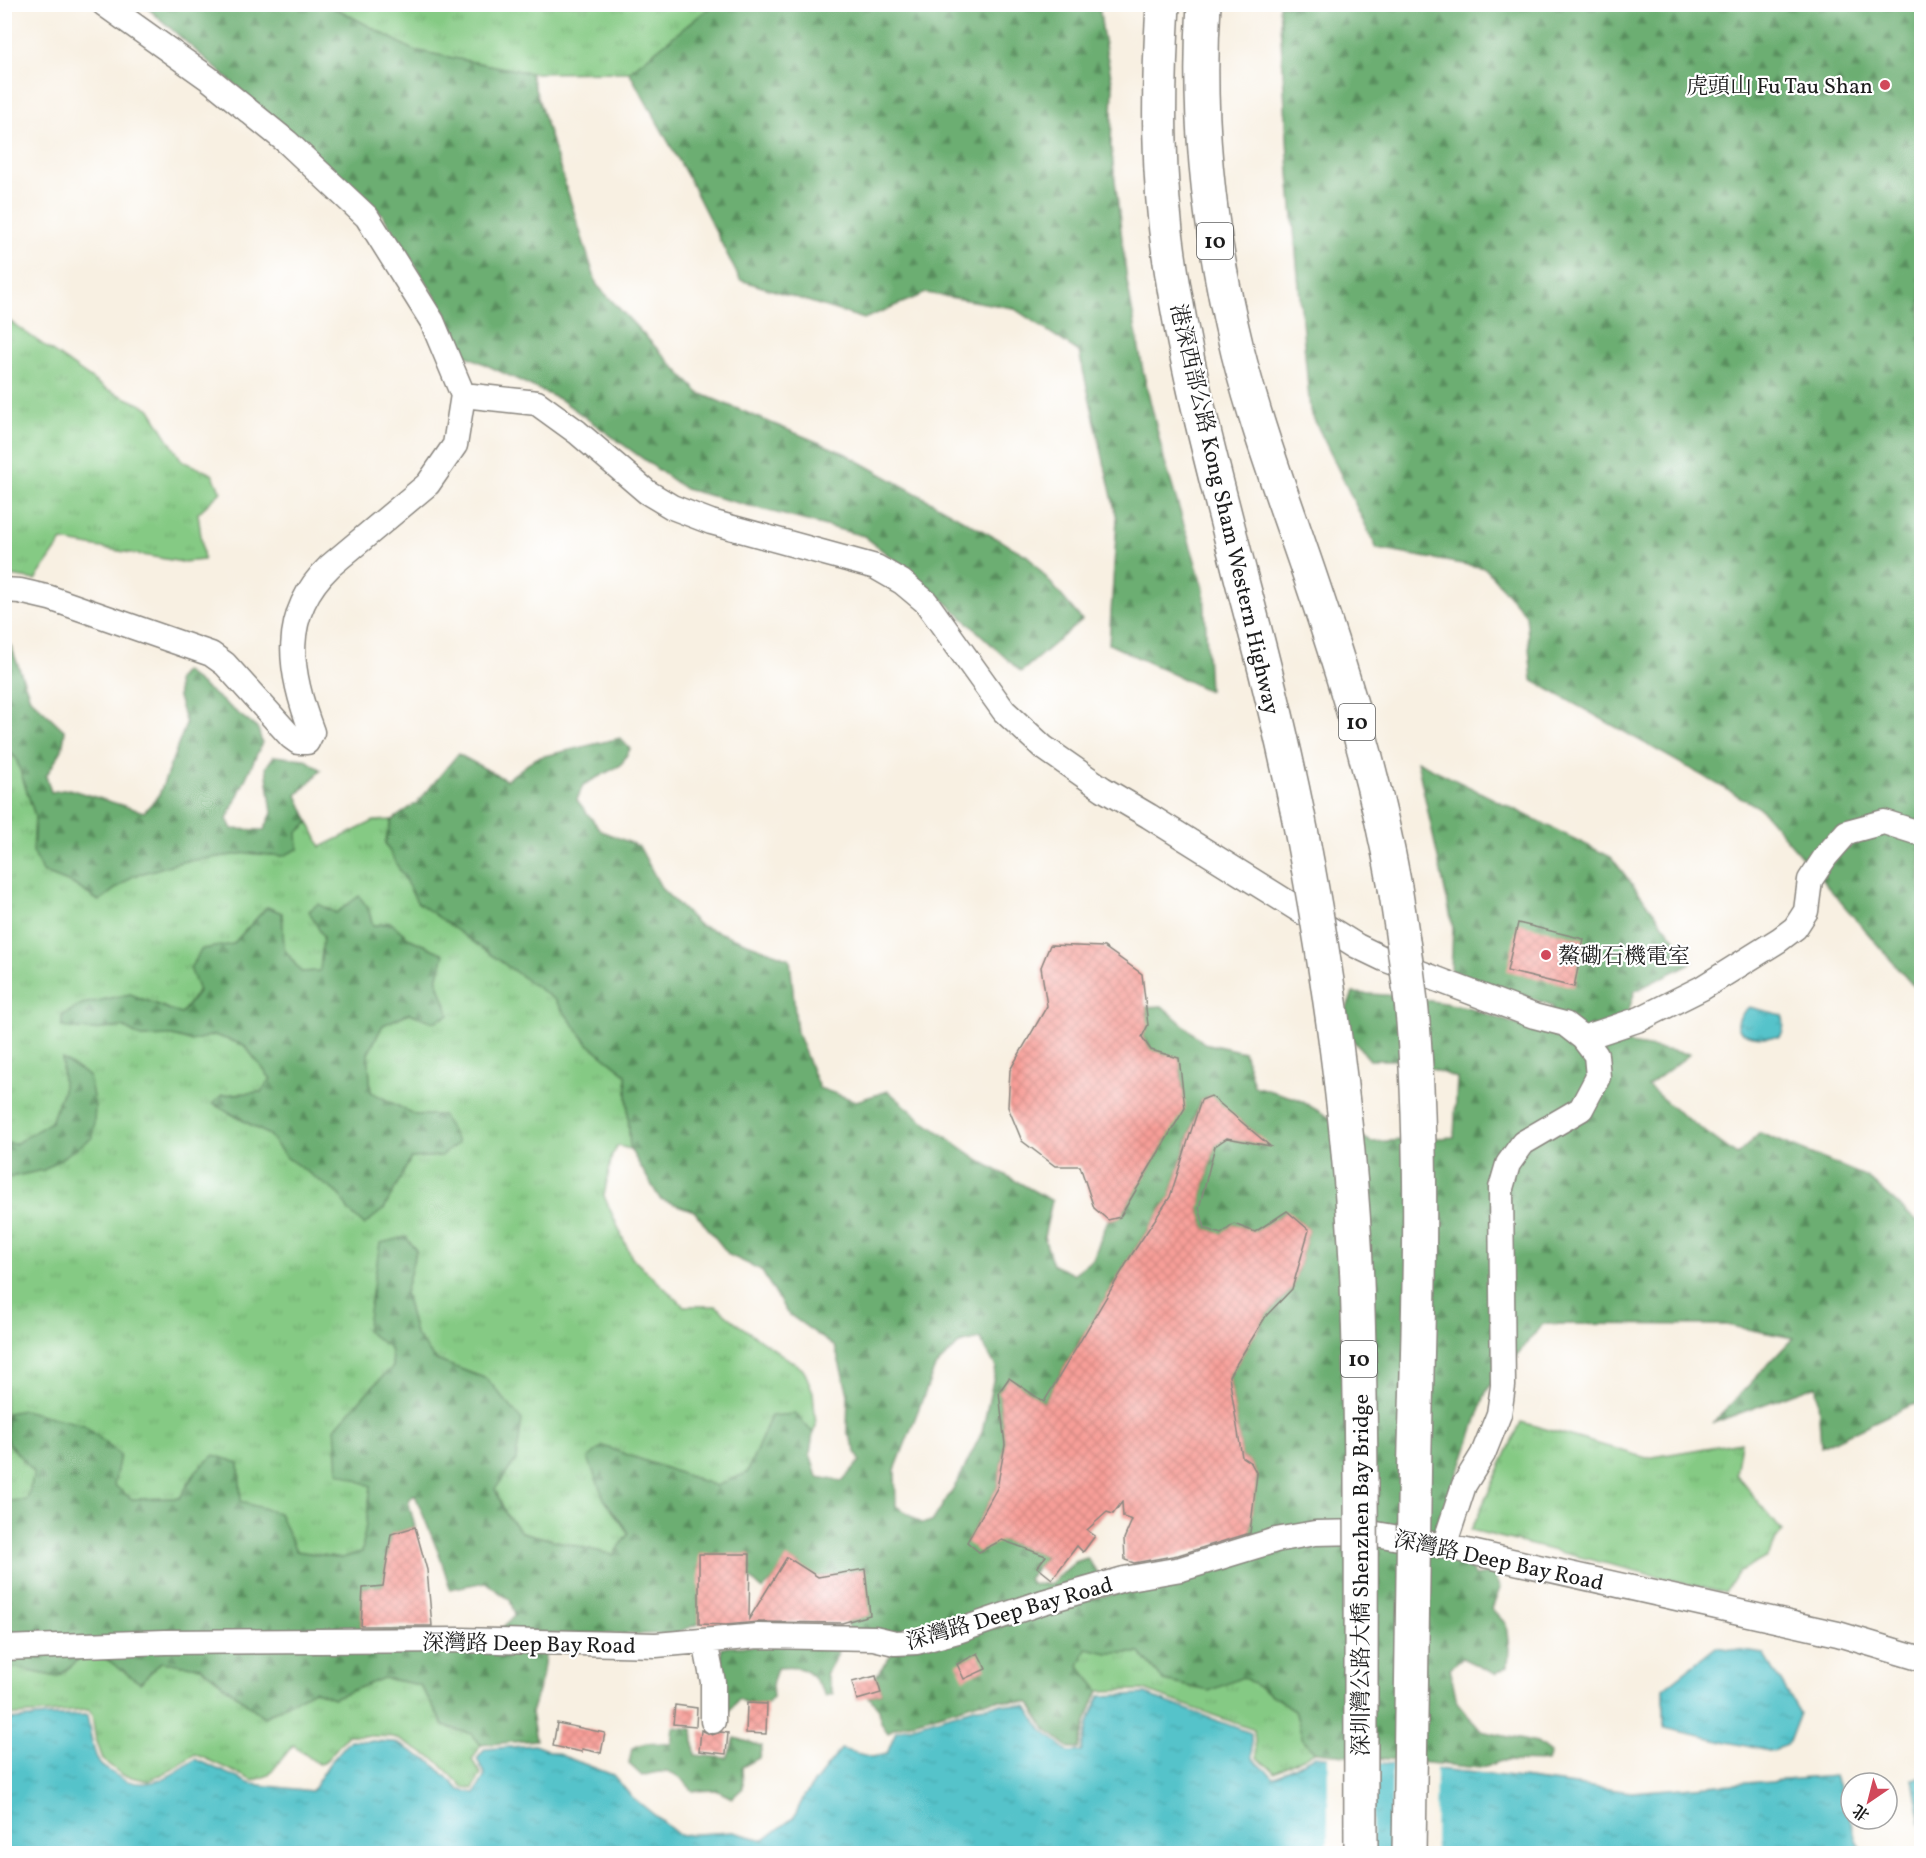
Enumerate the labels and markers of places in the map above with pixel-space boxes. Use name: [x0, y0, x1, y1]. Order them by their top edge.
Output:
place label: 虎頭山 Fu Tau Shan: [1686, 72, 1873, 103]
marker: 虎頭山 Fu Tau Shan: [1878, 78, 1892, 92]
place label: 鰲磡石機電室: [1558, 942, 1690, 973]
marker: 鰲磡石機電室: [1539, 948, 1553, 962]

